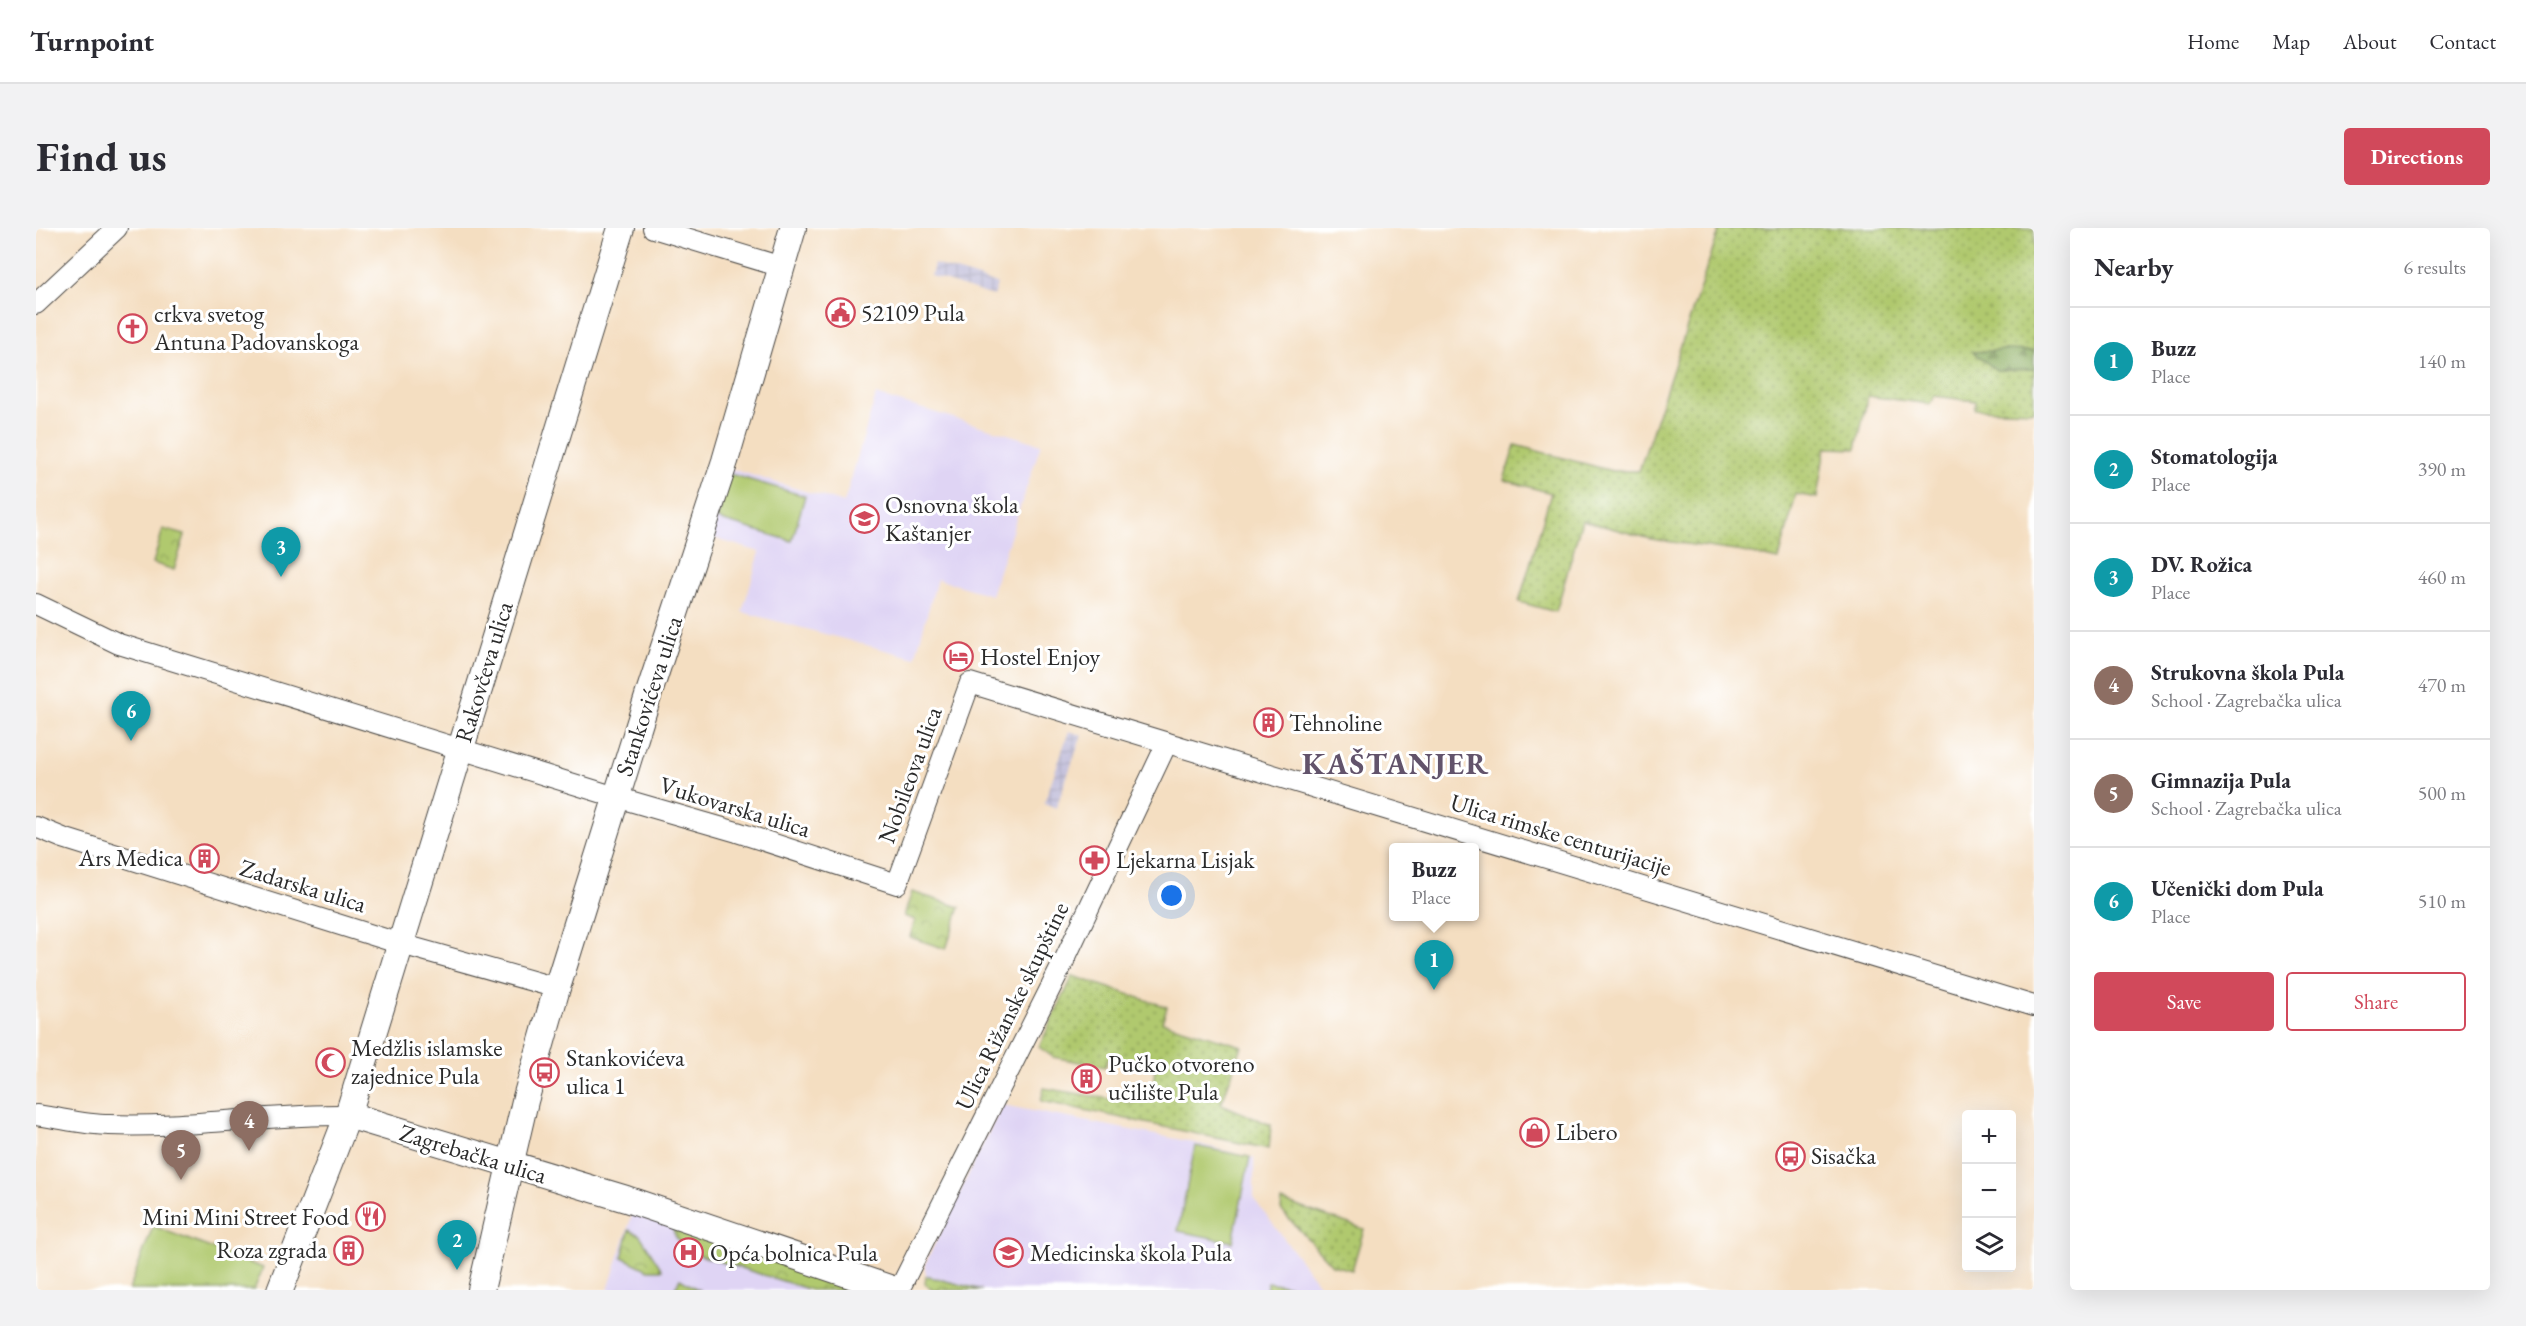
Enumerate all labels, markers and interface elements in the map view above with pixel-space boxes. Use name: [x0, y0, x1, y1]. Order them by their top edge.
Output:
text: Turnpoint: [30, 23, 154, 59]
text: Home: [2187, 28, 2239, 55]
text: Map: [2272, 28, 2310, 55]
text: About: [2343, 28, 2396, 55]
text: Contact: [2429, 28, 2496, 55]
button: Directions: [2344, 128, 2490, 185]
text: Find us: [36, 129, 167, 184]
text: Nearby: [2094, 250, 2174, 284]
text: 6 results: [2403, 254, 2466, 280]
public building icon: 52109 Pula: [824, 297, 856, 329]
place label: 52109 Pula: [861, 297, 965, 328]
place label: crkva svetog Antuna Padovanskoga: [153, 298, 360, 357]
church icon: crkva svetog Antuna Padovanskoga: [117, 312, 149, 344]
text: Buzz: [2151, 334, 2196, 363]
text: 1: [2108, 348, 2119, 374]
text: 140 m: [2418, 348, 2466, 374]
text: Place: [2151, 363, 2190, 389]
text: Stomatologija: [2151, 442, 2278, 471]
text: 2: [2108, 456, 2119, 482]
text: 390 m: [2418, 456, 2466, 482]
text: Place: [2151, 471, 2190, 497]
place label: Osnovna škola Kaštanjer: [885, 489, 1019, 548]
school or university icon: Osnovna škola Kaštanjer: [848, 503, 880, 535]
pin: 3: [262, 528, 300, 577]
text: DV. Rožica: [2151, 550, 2252, 579]
text: 3: [2108, 564, 2119, 590]
text: 460 m: [2418, 564, 2466, 590]
text: Place: [2151, 579, 2190, 605]
street label: Rakovčeva ulica: [447, 597, 520, 746]
street label: Stankovićeva ulica: [608, 611, 689, 780]
hotel icon: Hostel Enjoy: [943, 641, 975, 673]
place label: Hostel Enjoy: [980, 641, 1100, 672]
text: Strukovna škola Pula: [2151, 658, 2344, 687]
text: 4: [2108, 672, 2119, 698]
text: 470 m: [2418, 672, 2466, 698]
text: School · Zagrebačka ulica: [2151, 687, 2342, 713]
pin: 6: [112, 692, 151, 741]
street label: Nobileova ulica: [870, 702, 949, 847]
building icon: Tehnoline: [1252, 707, 1284, 739]
place label: Tehnoline: [1289, 707, 1382, 738]
district label: KAŠTANJER: [1302, 744, 1490, 783]
text: Gimnazija Pula: [2151, 766, 2291, 795]
street label: Vukovarska ulica: [656, 769, 815, 844]
text: 5: [2108, 780, 2119, 806]
text: 500 m: [2418, 780, 2466, 806]
street label: Ulica rimske centurijacije: [1447, 786, 1676, 883]
text: School · Zagrebačka ulica: [2151, 795, 2342, 821]
place label: Ars Medica: [78, 842, 183, 873]
building icon: Ars Medica: [188, 842, 220, 874]
popup: [1389, 843, 1479, 921]
pharmacy icon: Ljekarna Lisjak: [1079, 844, 1111, 876]
place label: Ljekarna Lisjak: [1116, 844, 1255, 875]
street label: Zadarska ulica: [236, 852, 370, 920]
text: Buzz: [1411, 855, 1457, 884]
text: Učenički dom Pula: [2151, 874, 2324, 903]
your location: [1157, 881, 1186, 910]
text: Place: [1411, 884, 1451, 910]
text: 6: [2108, 888, 2119, 914]
text: 510 m: [2418, 888, 2466, 914]
street label: Ulica Rižanske skupštine: [948, 897, 1075, 1115]
text: Place: [2151, 903, 2190, 929]
pin: 1: [1414, 940, 1454, 990]
button: Save: [2094, 972, 2274, 1031]
button: Share: [2286, 972, 2466, 1031]
place label: Medžlis islamske zajednice Pula: [351, 1032, 503, 1091]
place label: Stankovićeva ulica 1: [566, 1042, 685, 1101]
mosque icon: Medžlis islamske zajednice Pula: [314, 1046, 346, 1078]
place label: Pučko otvoreno učilište Pula: [1108, 1048, 1255, 1107]
bus stop icon: Stankovićeva ulica 1: [529, 1056, 561, 1088]
building icon: Pučko otvoreno učilište Pula: [1071, 1062, 1103, 1094]
pin: 4: [230, 1102, 268, 1151]
map controls: [1962, 1110, 2016, 1272]
button: +: [1962, 1110, 2016, 1164]
street label: Zagrebačka ulica: [396, 1116, 551, 1191]
shop icon: Libero: [1519, 1116, 1551, 1148]
place label: Libero: [1556, 1116, 1618, 1147]
pin: 5: [162, 1130, 200, 1180]
bus stop icon: Sisačka: [1774, 1140, 1806, 1172]
place label: Sisačka: [1811, 1140, 1876, 1171]
button: −: [1962, 1164, 2016, 1218]
place label: Mini Mini Street Food: [142, 1201, 350, 1232]
restaurant icon: Mini Mini Street Food: [354, 1201, 386, 1233]
button: layers: [1962, 1218, 2016, 1272]
pin: 2: [438, 1220, 476, 1270]
place label: Roza zgrada: [216, 1234, 327, 1265]
building icon: Roza zgrada: [332, 1234, 364, 1266]
hospital icon: Opća bolnica Pula: [673, 1237, 705, 1269]
place label: Opća bolnica Pula: [710, 1237, 878, 1268]
school or university icon: Medicinska škola Pula: [993, 1237, 1025, 1269]
place label: Medicinska škola Pula: [1030, 1237, 1232, 1268]

